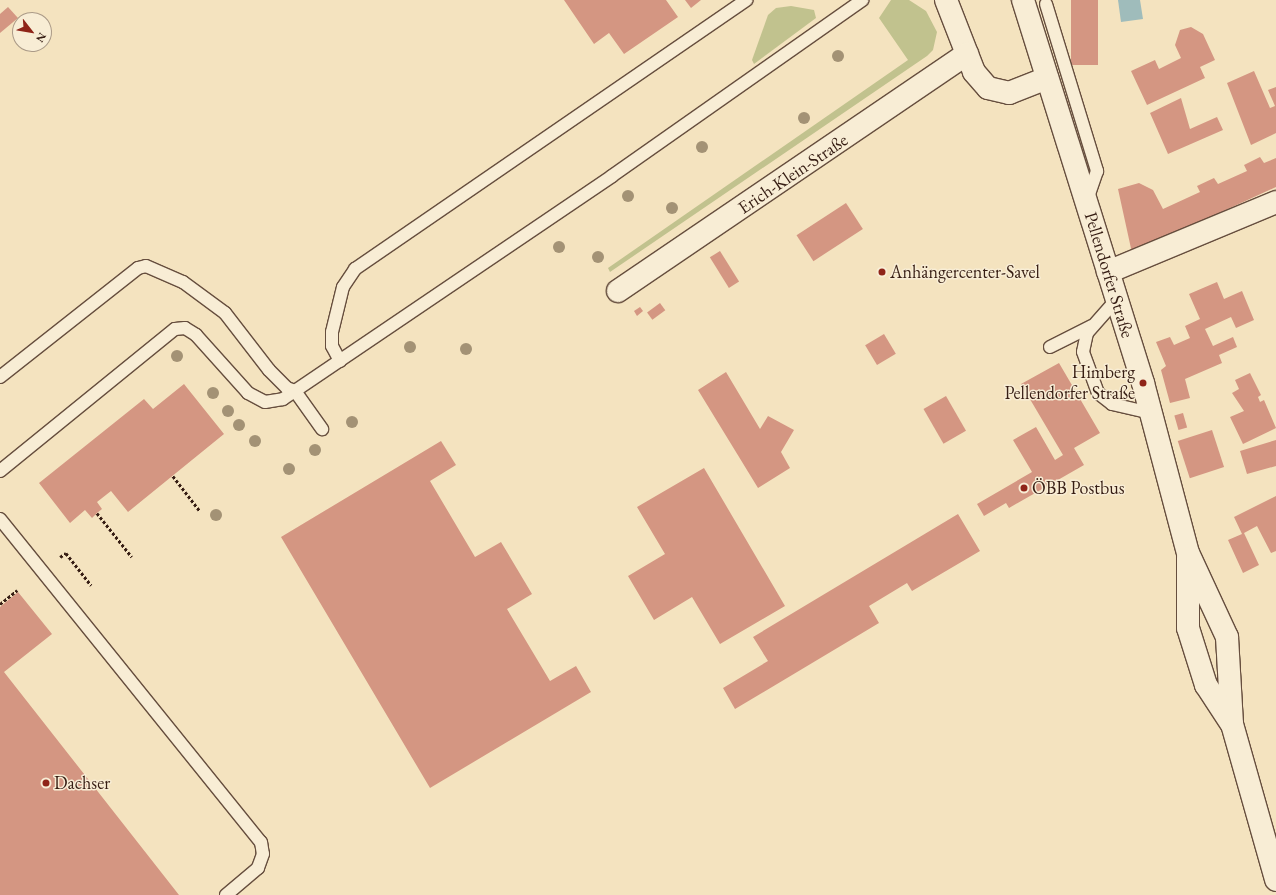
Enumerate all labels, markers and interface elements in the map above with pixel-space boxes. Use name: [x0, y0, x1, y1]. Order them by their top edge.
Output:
north arrow: [12, 12, 52, 52]
text: N: [33, 30, 50, 45]
street label: Erich-Klein-Straße: [734, 129, 852, 219]
street label: Pellendorfer Straße: [1080, 209, 1138, 341]
place label: Anhängercenter-Savel: [890, 261, 1040, 283]
marker: Anhängercenter-Savel: [877, 267, 887, 277]
place label: Himberg Pellendorfer Straße: [1005, 362, 1135, 404]
marker: Himberg Pellendorfer Straße: [1138, 378, 1148, 388]
place label: ÖBB Postbus: [1032, 477, 1124, 499]
marker: ÖBB Postbus: [1019, 483, 1029, 493]
place label: Dachser: [54, 772, 110, 794]
marker: Dachser: [41, 778, 51, 788]

